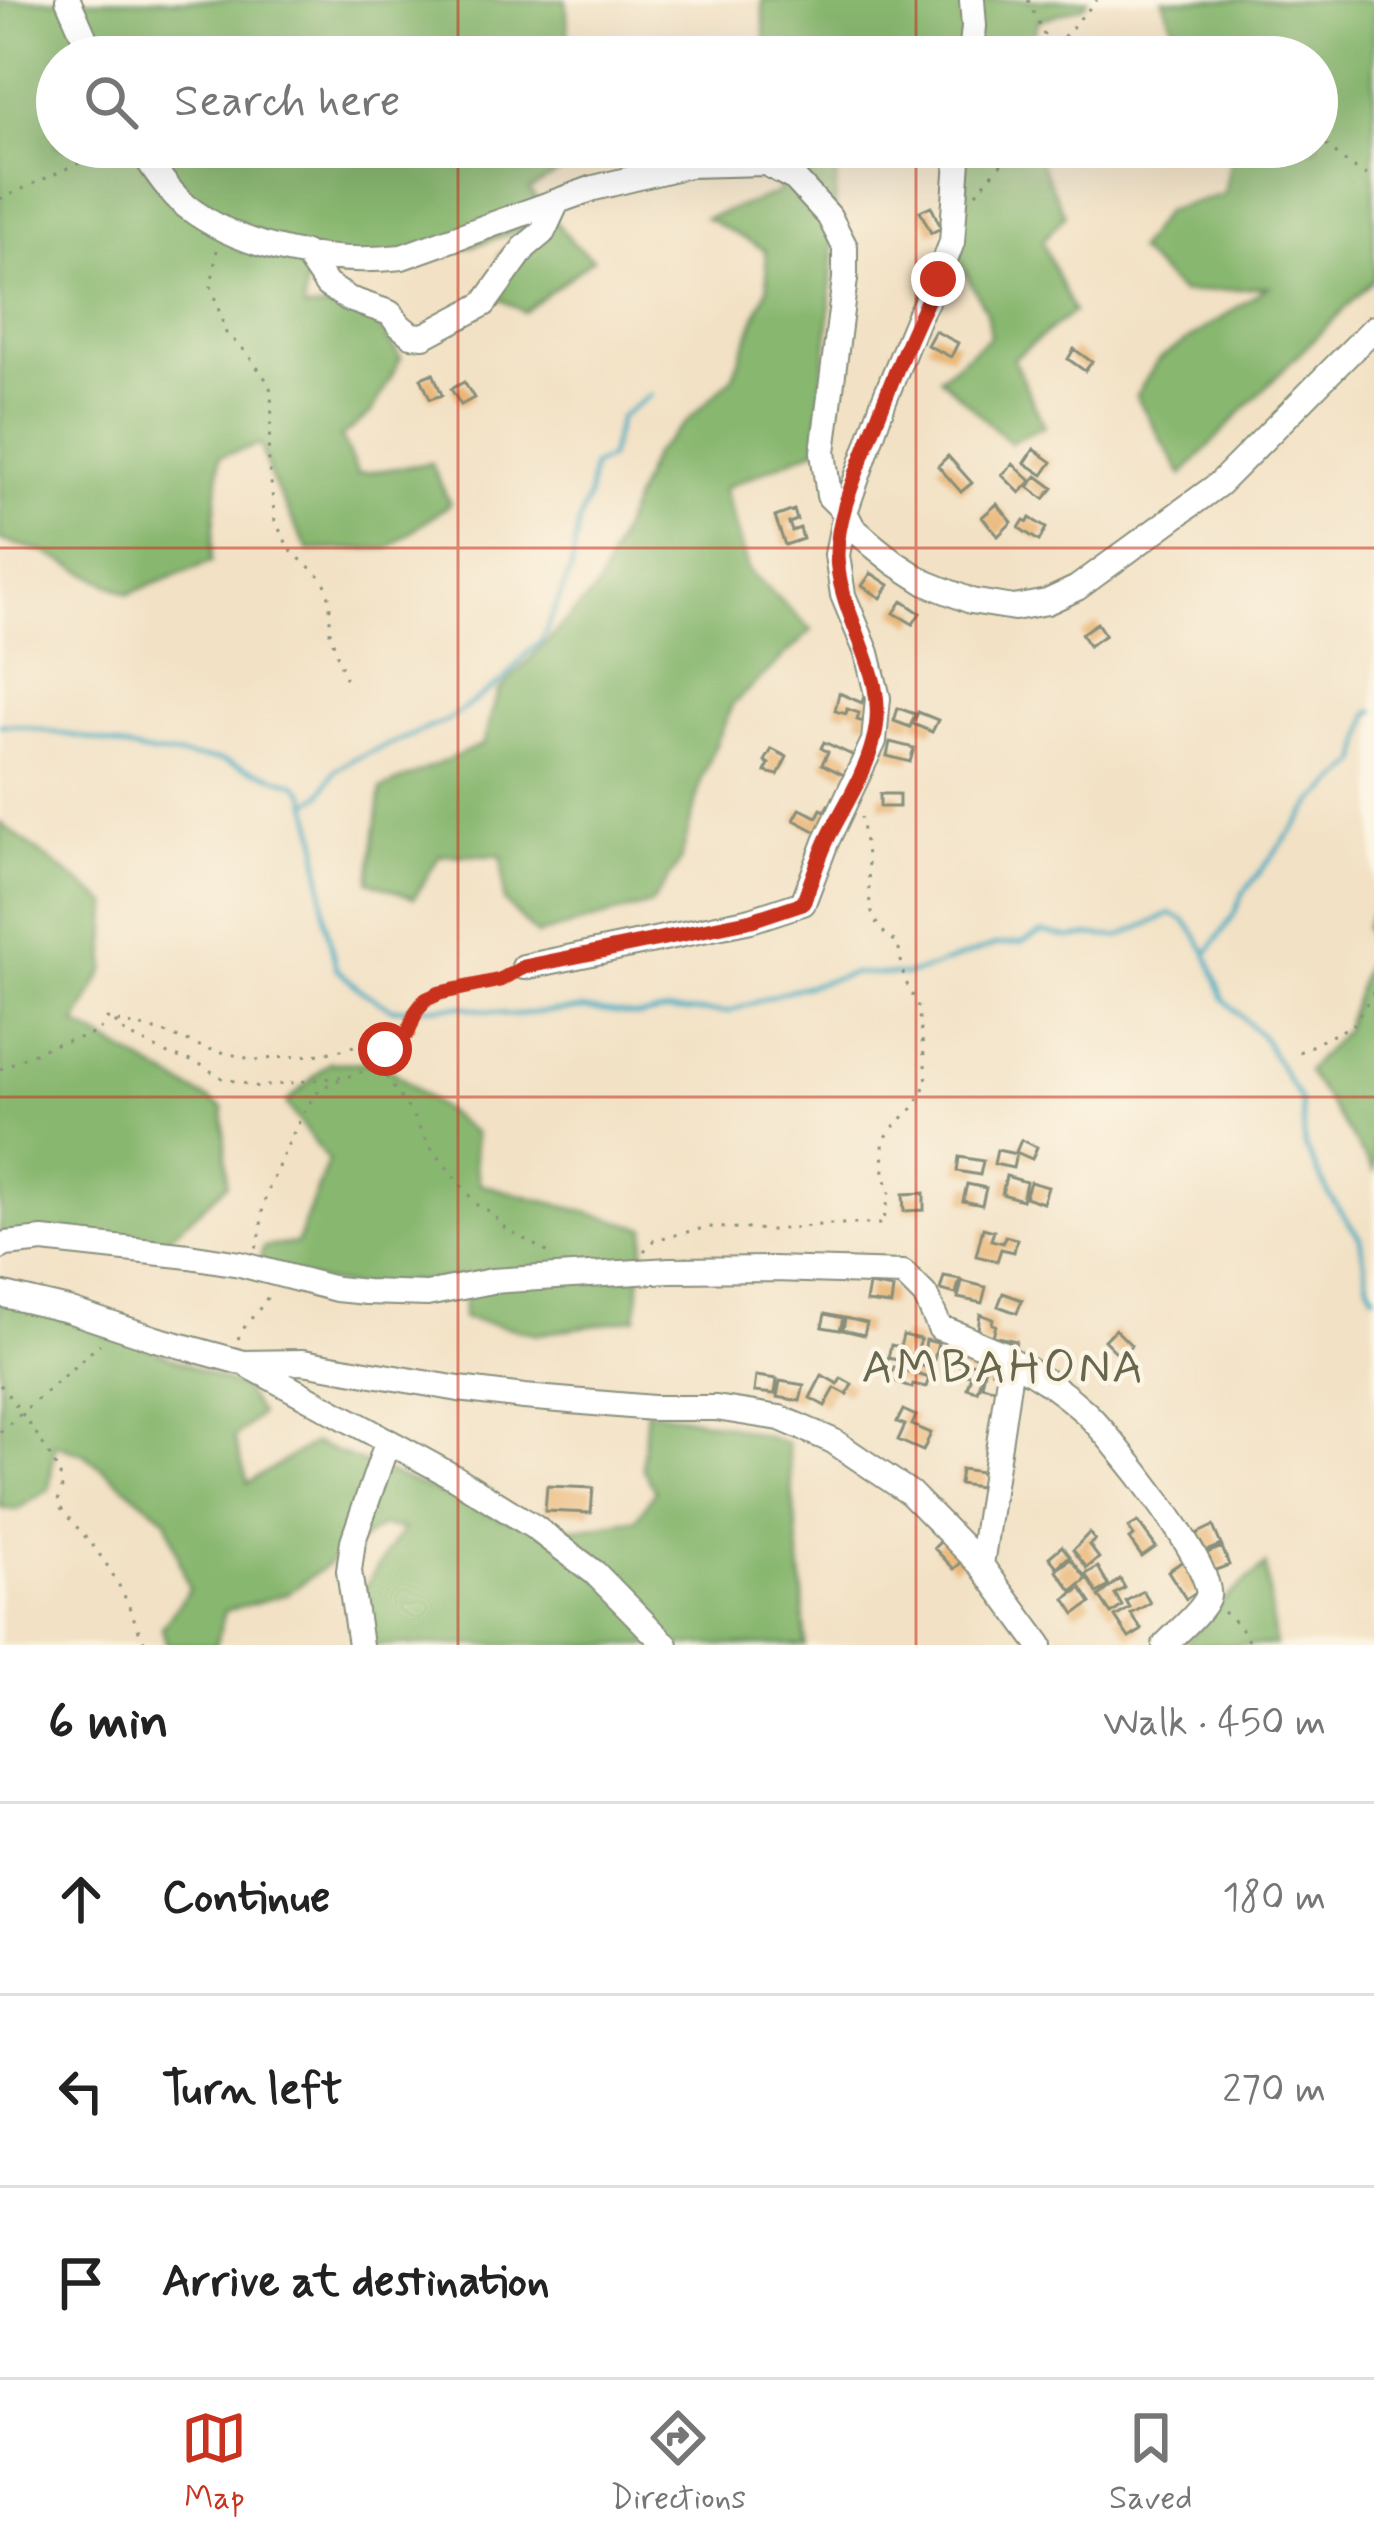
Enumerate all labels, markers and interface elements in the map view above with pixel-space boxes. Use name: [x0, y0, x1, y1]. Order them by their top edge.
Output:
search box: [36, 36, 1338, 168]
icon: search: [78, 69, 144, 135]
text: Search here: [174, 73, 401, 132]
route end: [911, 252, 965, 306]
route start: [358, 1022, 412, 1076]
district label: AMBAHONA: [862, 1337, 1146, 1400]
text: 6 min: [48, 1690, 169, 1756]
text: Walk · 450 m: [1103, 1698, 1326, 1749]
icon: ahead: [48, 1866, 114, 1932]
text: Continue: [162, 1869, 330, 1928]
text: 180 m: [1222, 1873, 1326, 1924]
icon: left: [48, 2058, 114, 2124]
text: Turn left: [162, 2061, 342, 2120]
text: 270 m: [1222, 2065, 1326, 2116]
icon: arrive: [48, 2250, 114, 2316]
text: Arrive at destination: [162, 2253, 550, 2312]
tab: Map: [181, 2405, 247, 2521]
tab: Directions: [610, 2405, 746, 2521]
tab: Saved: [1109, 2405, 1193, 2521]

